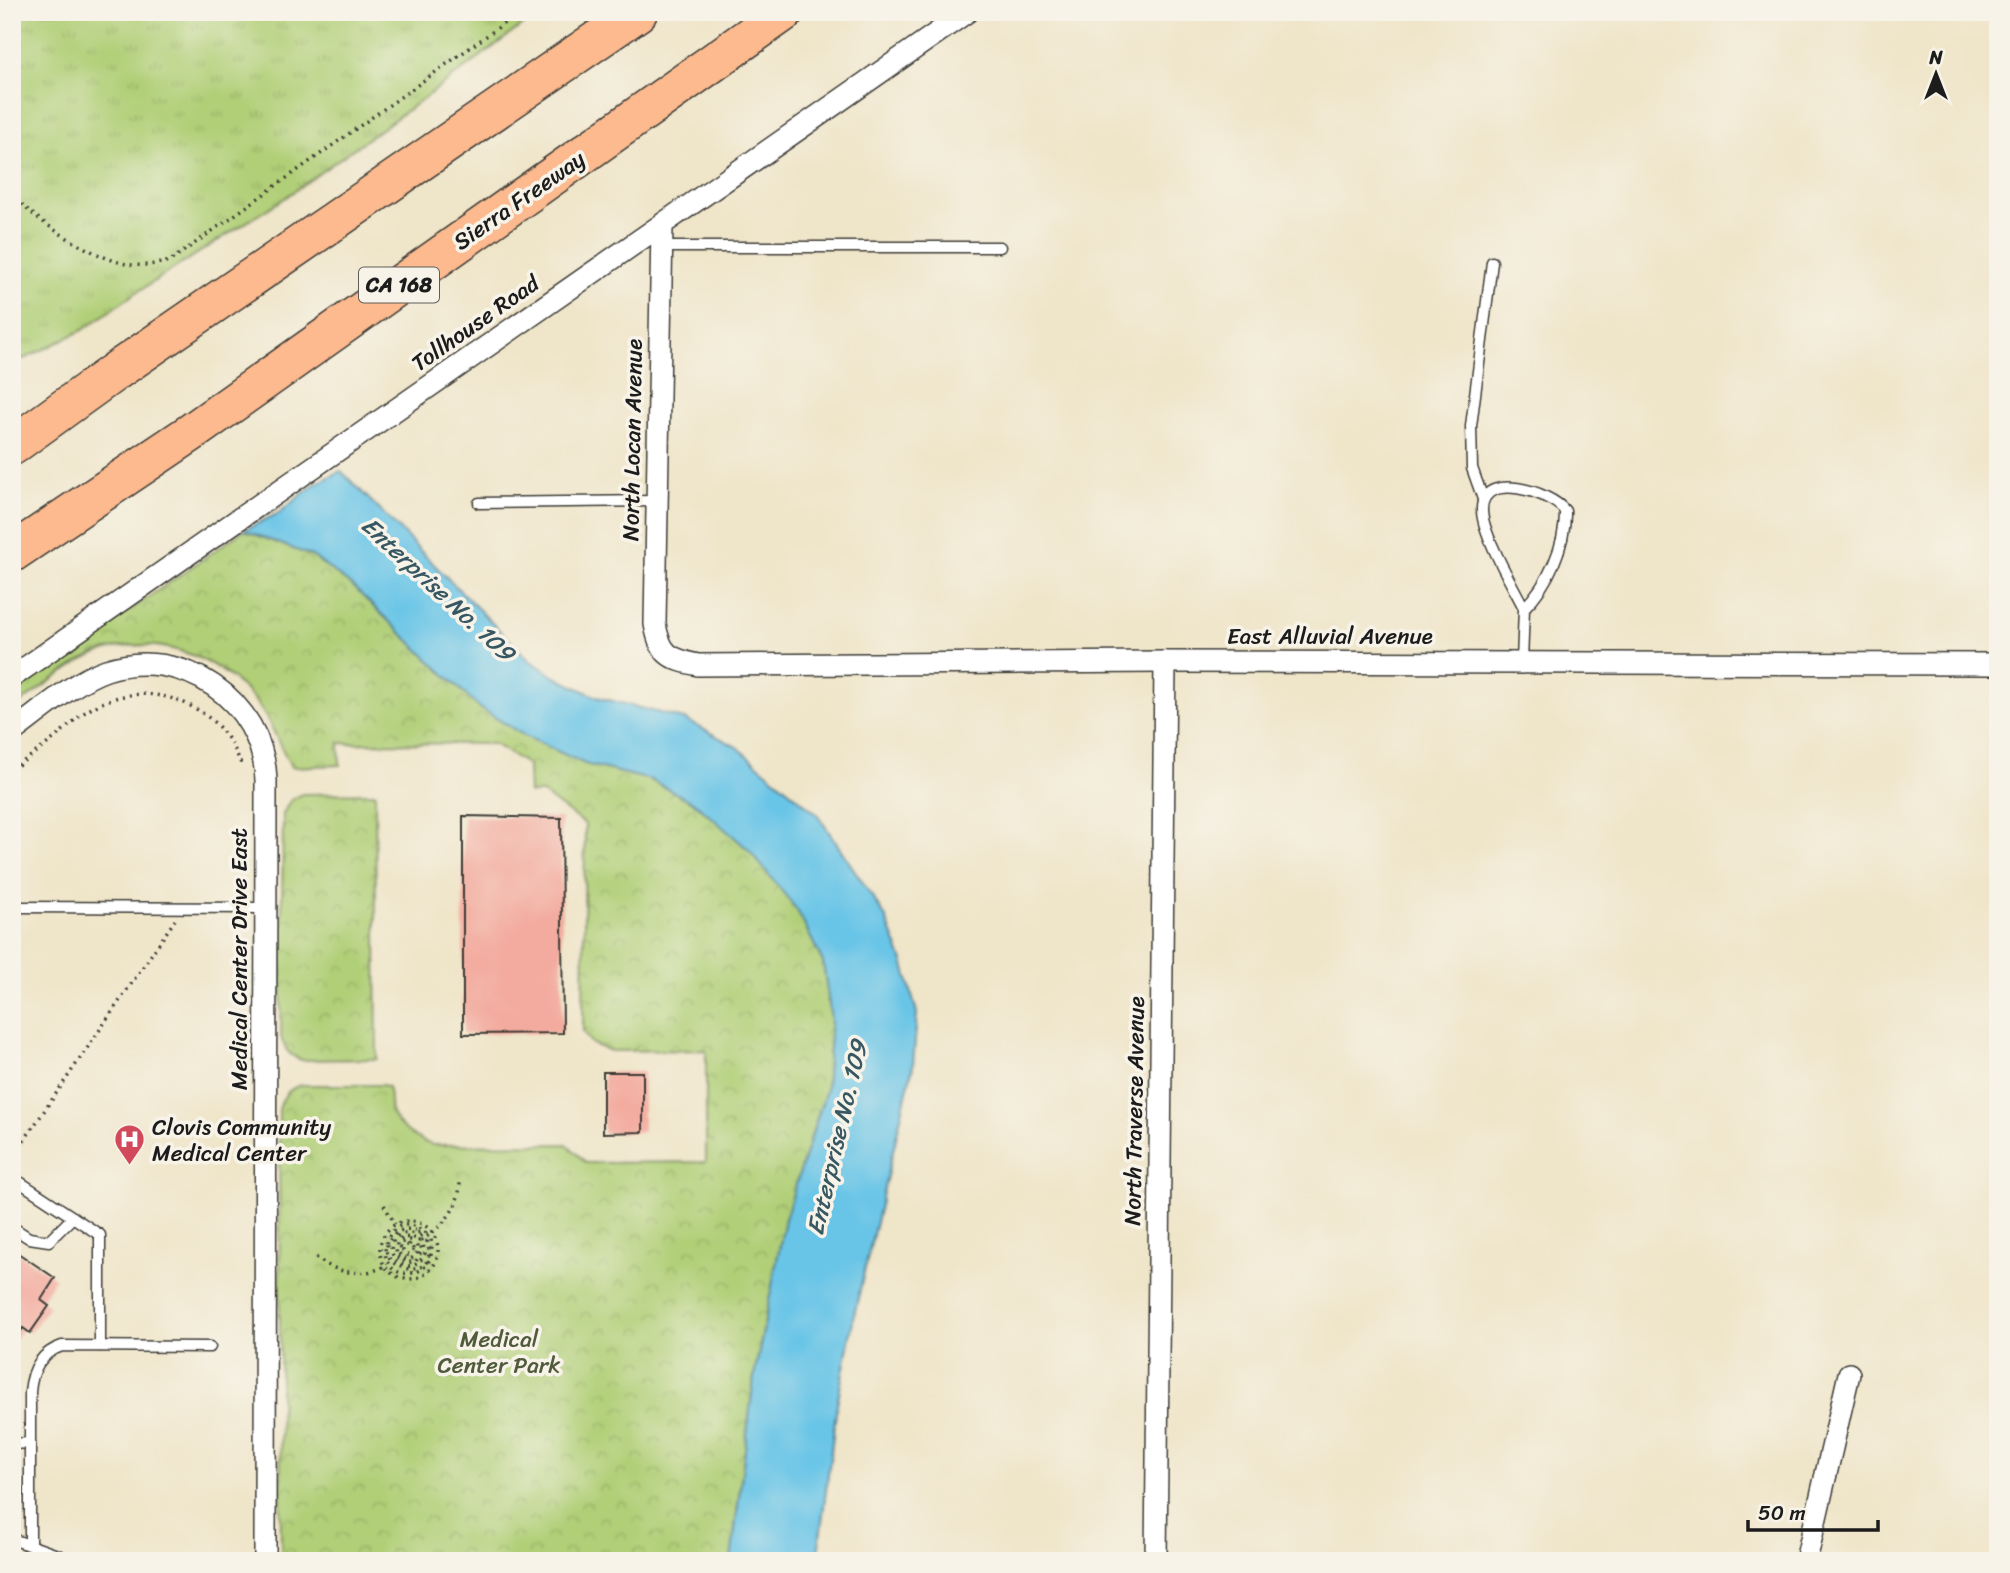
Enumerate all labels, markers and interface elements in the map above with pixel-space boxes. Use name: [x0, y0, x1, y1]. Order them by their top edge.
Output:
north arrow: [1902, 38, 1972, 108]
text: N: [1928, 41, 1943, 74]
street label: Sierra Freeway: [444, 139, 594, 261]
street label: Tollhouse Road: [402, 263, 550, 383]
road number: CA 168: [359, 268, 439, 302]
street label: North Locan Avenue: [610, 339, 655, 541]
water label: Enterprise No. 109: [351, 506, 527, 674]
street label: East Alluvial Avenue: [1227, 616, 1433, 657]
street label: Medical Center Drive East: [219, 828, 260, 1090]
street label: North Traverse Avenue: [1112, 996, 1157, 1226]
water label: Enterprise No. 109: [794, 1034, 880, 1239]
place label: Clovis Community Medical Center: [152, 1107, 331, 1174]
hospital icon: Clovis Community Medical Center: [112, 1123, 146, 1167]
park label: Medical Center Park: [437, 1319, 561, 1386]
scale bar: [1748, 1489, 1877, 1533]
text: 50 m: [1758, 1494, 1806, 1532]

